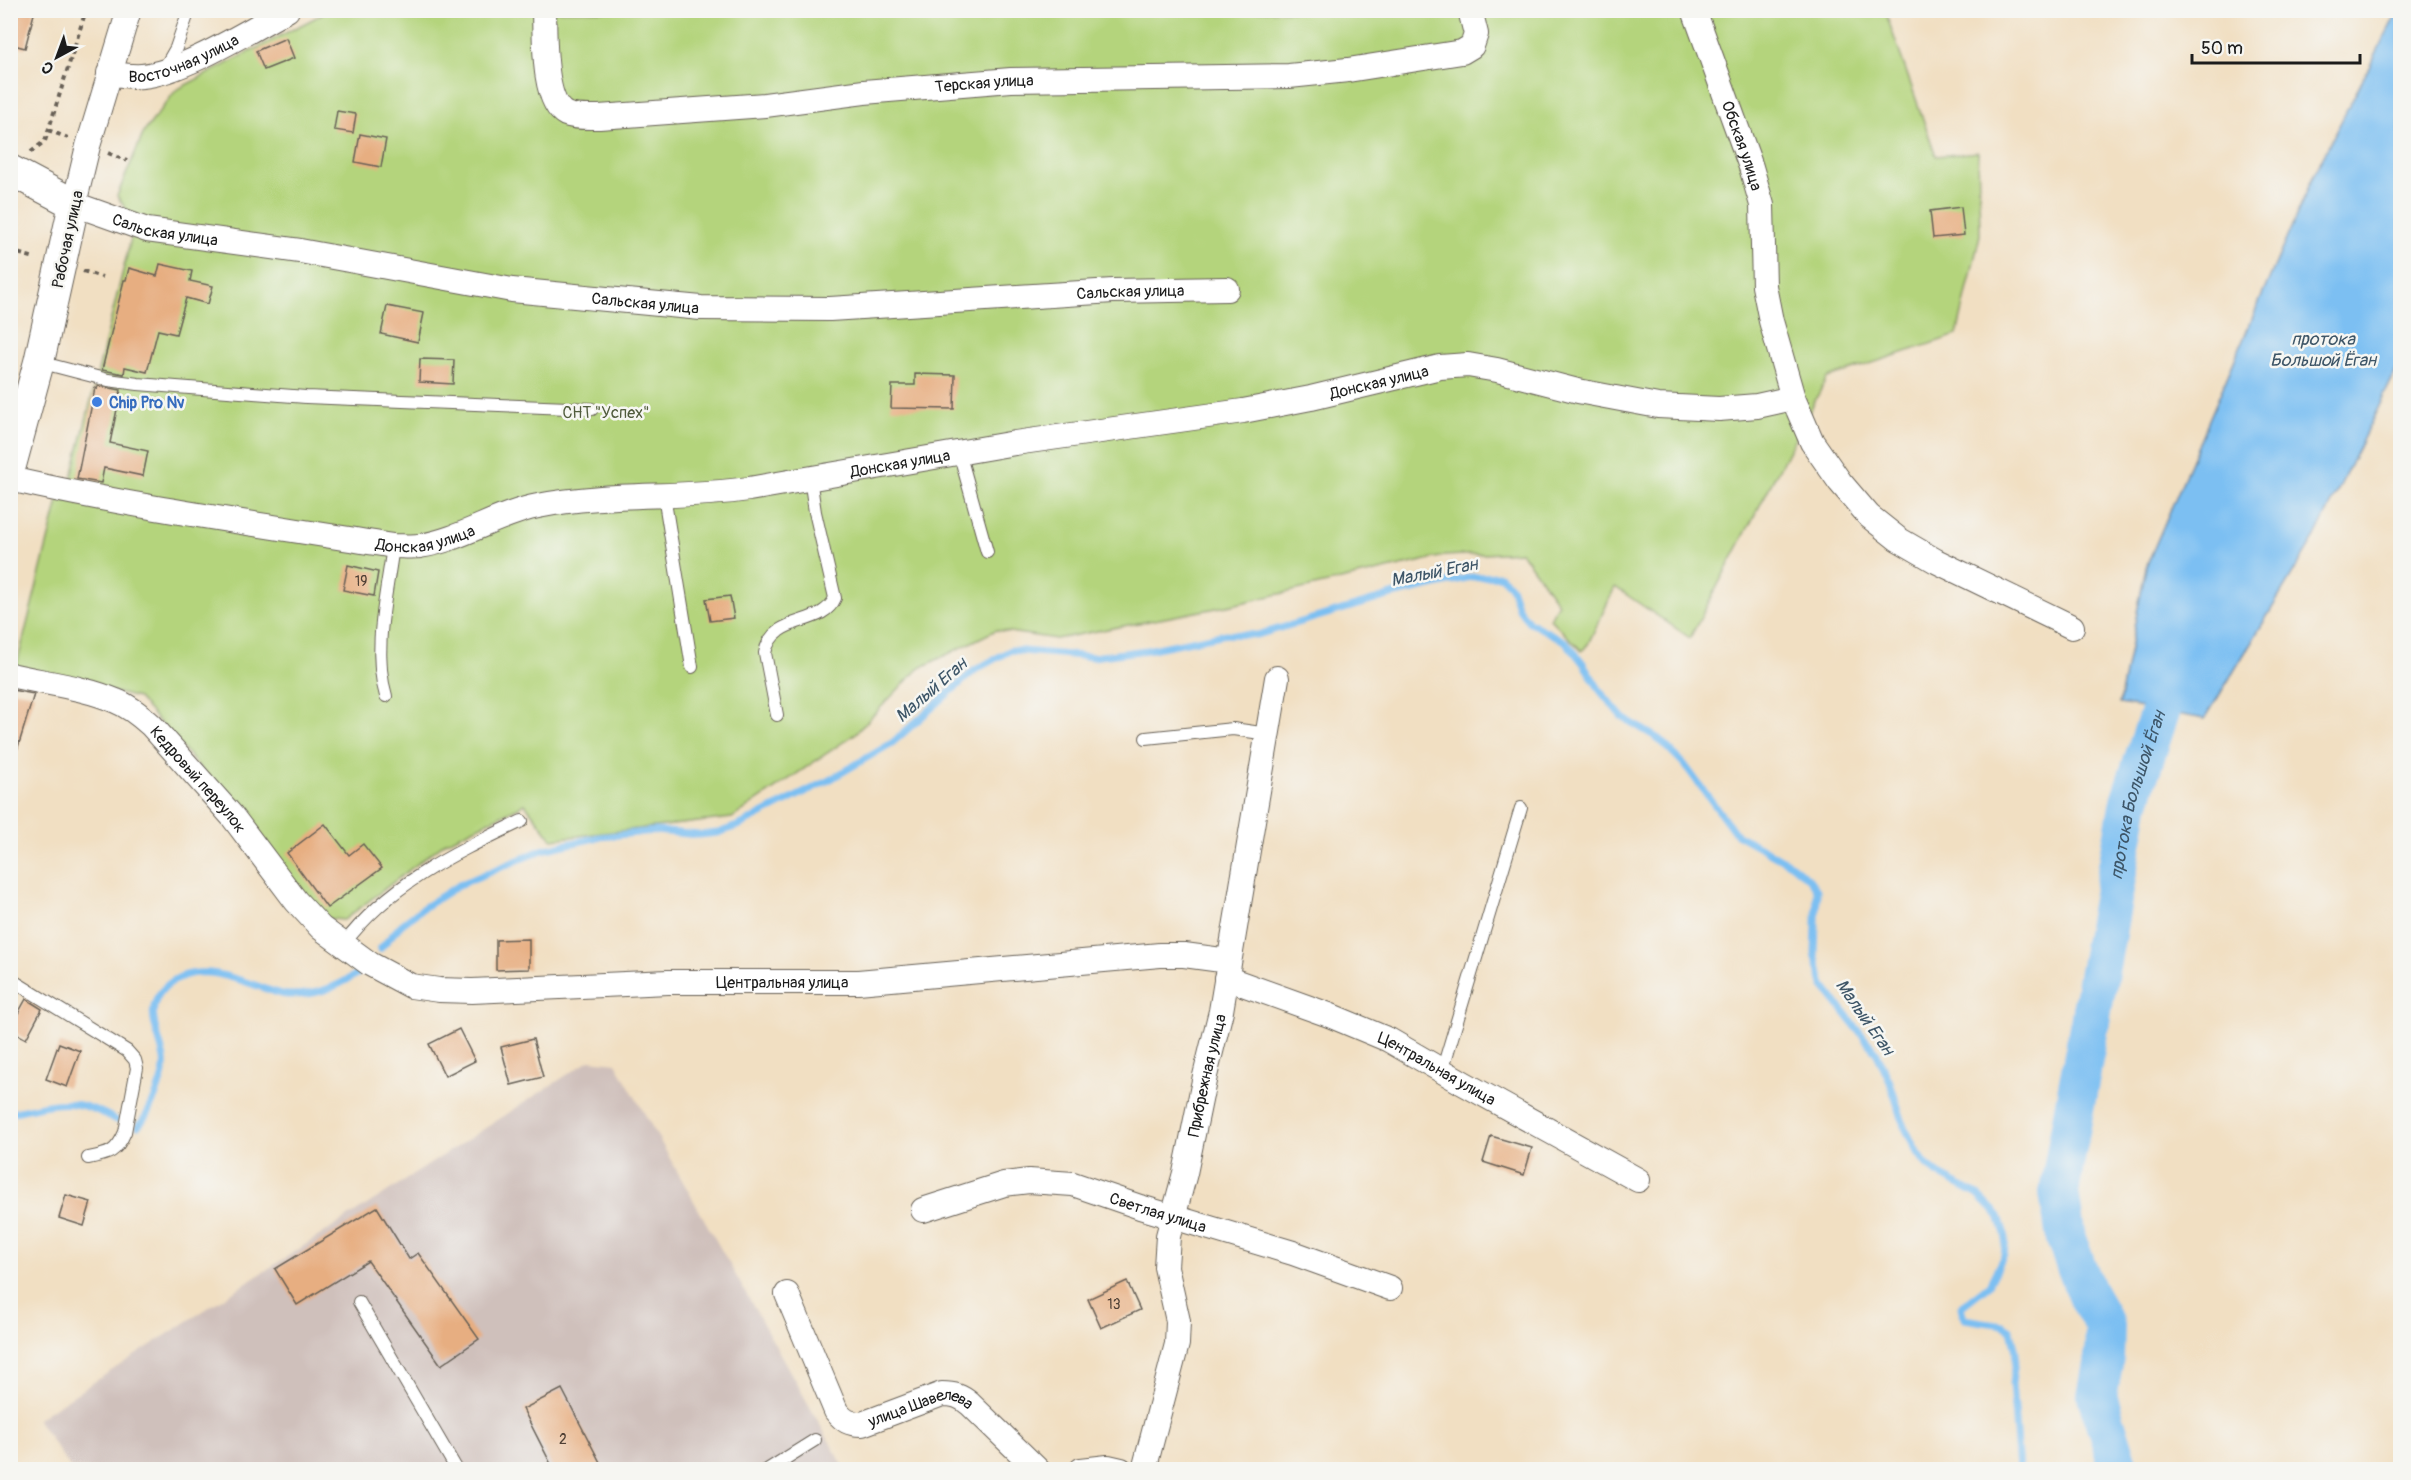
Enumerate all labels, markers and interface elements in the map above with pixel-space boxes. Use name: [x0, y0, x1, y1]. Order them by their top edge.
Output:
north arrow: [27, 27, 87, 87]
scale bar: [2192, 27, 2360, 65]
street label: Восточная улица: [128, 30, 242, 87]
text: 50 m: [2201, 37, 2243, 60]
text: С: [37, 57, 58, 78]
street label: Терская улица: [934, 71, 1034, 97]
street label: Обская улица: [1717, 98, 1766, 193]
street label: Рабочая улица: [48, 189, 88, 290]
street label: Сальская улица: [109, 209, 219, 251]
street label: Сальская улица: [1076, 281, 1185, 304]
street label: Сальская улица: [590, 289, 700, 319]
water label: протока Большой Ёган: [2270, 328, 2378, 372]
street label: Донская улица: [1327, 361, 1431, 404]
place label: Chip Pro Nv: [109, 393, 184, 413]
marker: Chip Pro Nv: [90, 395, 104, 409]
park label: СНТ "Успех": [562, 403, 650, 423]
street label: Донская улица: [848, 445, 952, 482]
street label: Донская улица: [373, 521, 478, 558]
water label: Малый Еган: [1389, 552, 1481, 592]
house number: 19: [355, 573, 367, 590]
water label: Малый Еган: [891, 652, 974, 728]
water label: протока Большой Ёган: [2105, 706, 2172, 881]
street label: Кедровый переулок: [146, 722, 250, 837]
street label: Центральная улица: [716, 973, 848, 993]
water label: Малый Еган: [1830, 975, 1900, 1061]
street label: Прибрежная улица: [1184, 1012, 1231, 1139]
street label: Центральная улица: [1375, 1028, 1499, 1110]
street label: Светлая улица: [1107, 1188, 1209, 1237]
house number: 13: [1107, 1296, 1121, 1313]
street label: улица Шавелева: [864, 1385, 978, 1432]
house number: 2: [559, 1431, 567, 1448]

